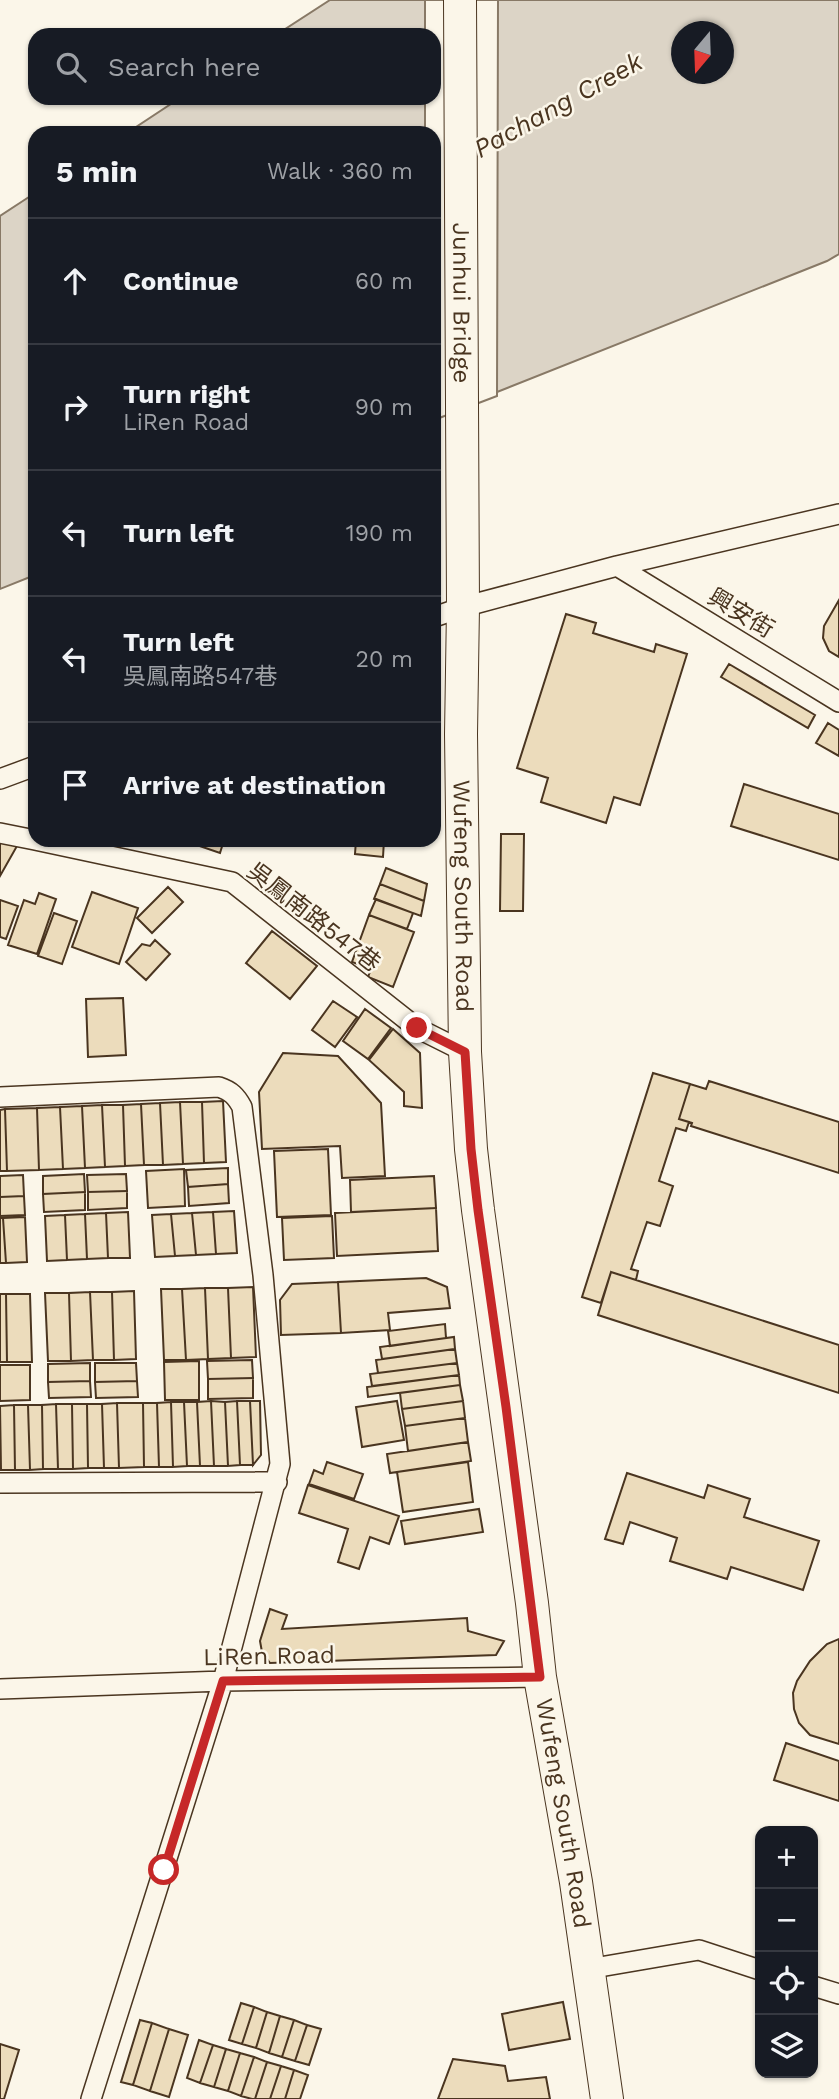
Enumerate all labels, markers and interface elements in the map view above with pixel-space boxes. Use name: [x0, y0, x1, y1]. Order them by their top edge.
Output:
north arrow: [671, 21, 734, 84]
search box: [28, 28, 441, 105]
water label: Pachang Creek: [468, 46, 648, 164]
icon: search: [52, 48, 90, 86]
text: Search here: [108, 52, 260, 82]
text: 5 min: [56, 154, 138, 189]
text: Walk · 360 m: [267, 158, 413, 185]
street label: Junhui Bridge: [447, 222, 476, 384]
icon: ahead: [56, 262, 94, 300]
text: Continue: [123, 266, 239, 296]
text: 60 m: [355, 268, 413, 295]
text: Turn right: [123, 379, 250, 409]
icon: right: [56, 388, 94, 426]
text: 90 m: [355, 394, 413, 421]
text: LiRen Road: [123, 409, 249, 436]
icon: left: [56, 514, 94, 552]
text: Turn left: [123, 518, 234, 548]
text: 190 m: [346, 520, 413, 547]
street label: 興安街: [703, 582, 779, 644]
text: Turn left: [123, 627, 234, 657]
icon: left: [56, 640, 94, 678]
text: 20 m: [356, 646, 413, 673]
text: 吳鳳南路547巷: [123, 663, 277, 690]
icon: arrive: [56, 766, 94, 804]
text: Arrive at destination: [123, 770, 386, 800]
street label: Wufeng South Road: [448, 780, 478, 1012]
street label: 吳鳳南路547巷: [242, 856, 386, 978]
route end: [401, 1012, 432, 1043]
street label: LiRen Road: [203, 1641, 335, 1671]
street label: Wufeng South Road: [530, 1696, 596, 1930]
map controls: [755, 1826, 818, 2078]
button: +: [755, 1826, 818, 1889]
route start: [148, 1854, 179, 1885]
button: −: [755, 1889, 818, 1952]
button: locate: [755, 1952, 818, 2015]
button: layers: [755, 2015, 818, 2078]

